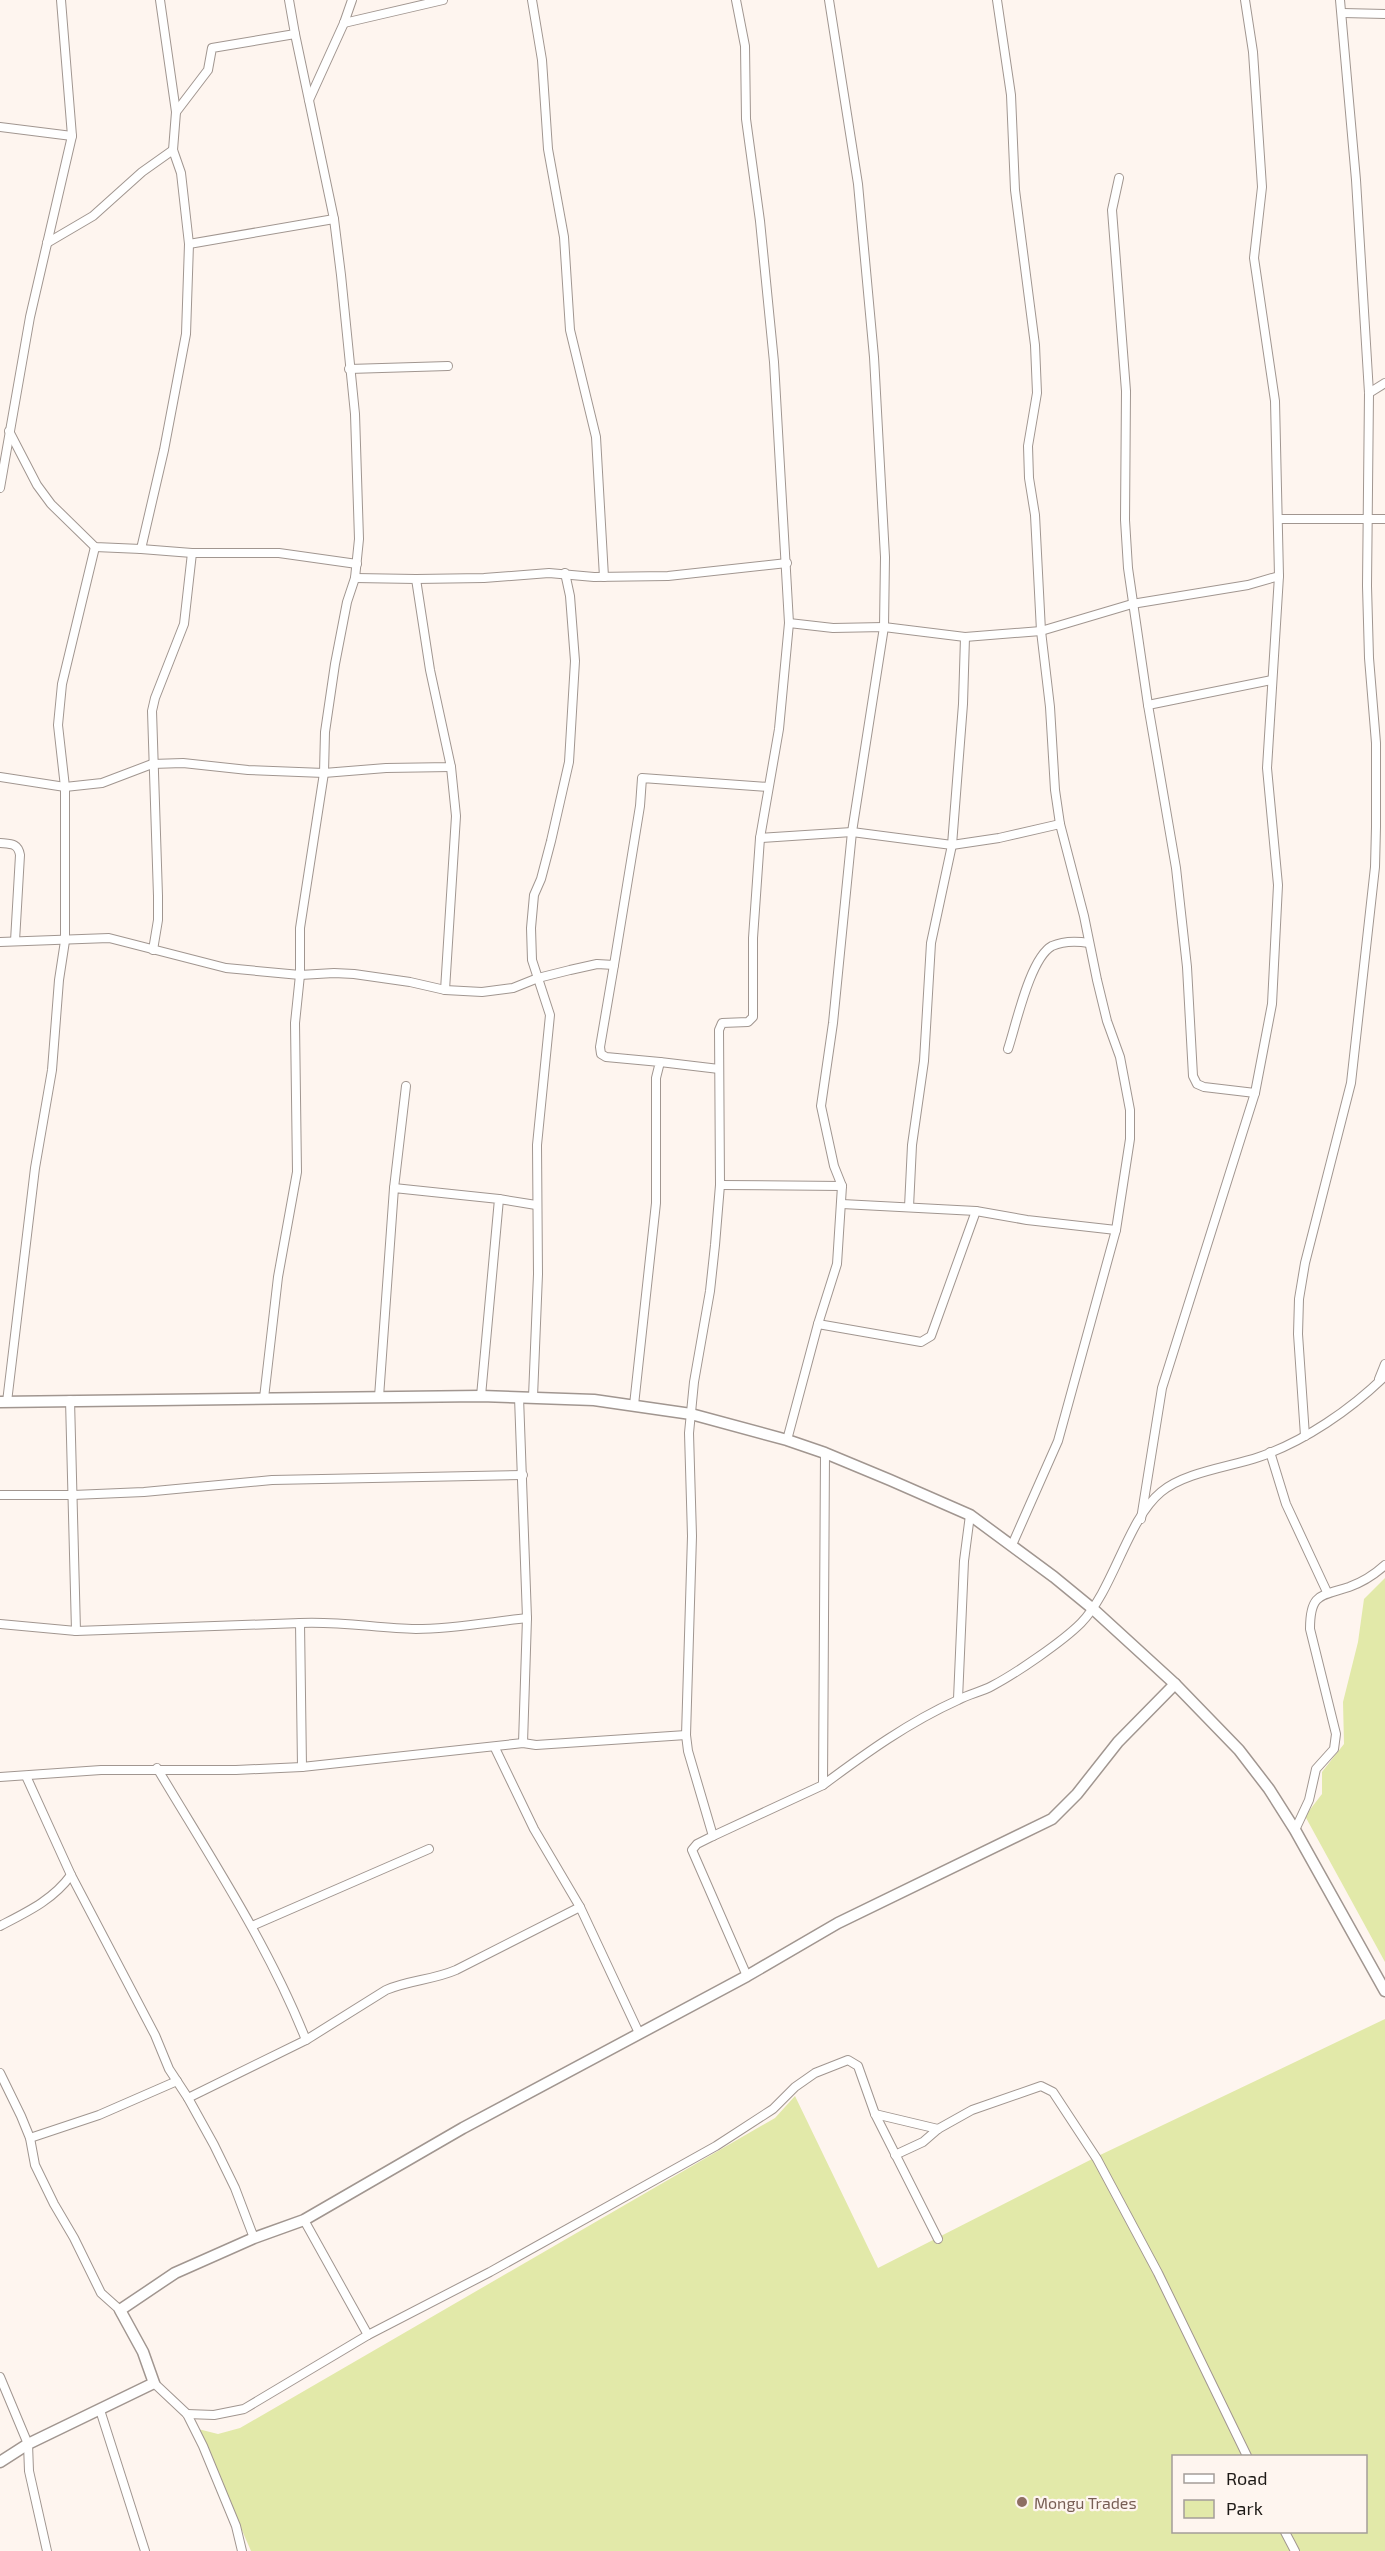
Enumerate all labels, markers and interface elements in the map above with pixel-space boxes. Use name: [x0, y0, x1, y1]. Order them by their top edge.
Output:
legend: [1172, 2455, 1367, 2533]
text: Road: [1226, 2467, 1267, 2489]
place label: Mongu Trades: [1034, 2493, 1137, 2512]
marker: Mongu Trades: [1015, 2495, 1029, 2509]
text: Park: [1226, 2497, 1263, 2519]

